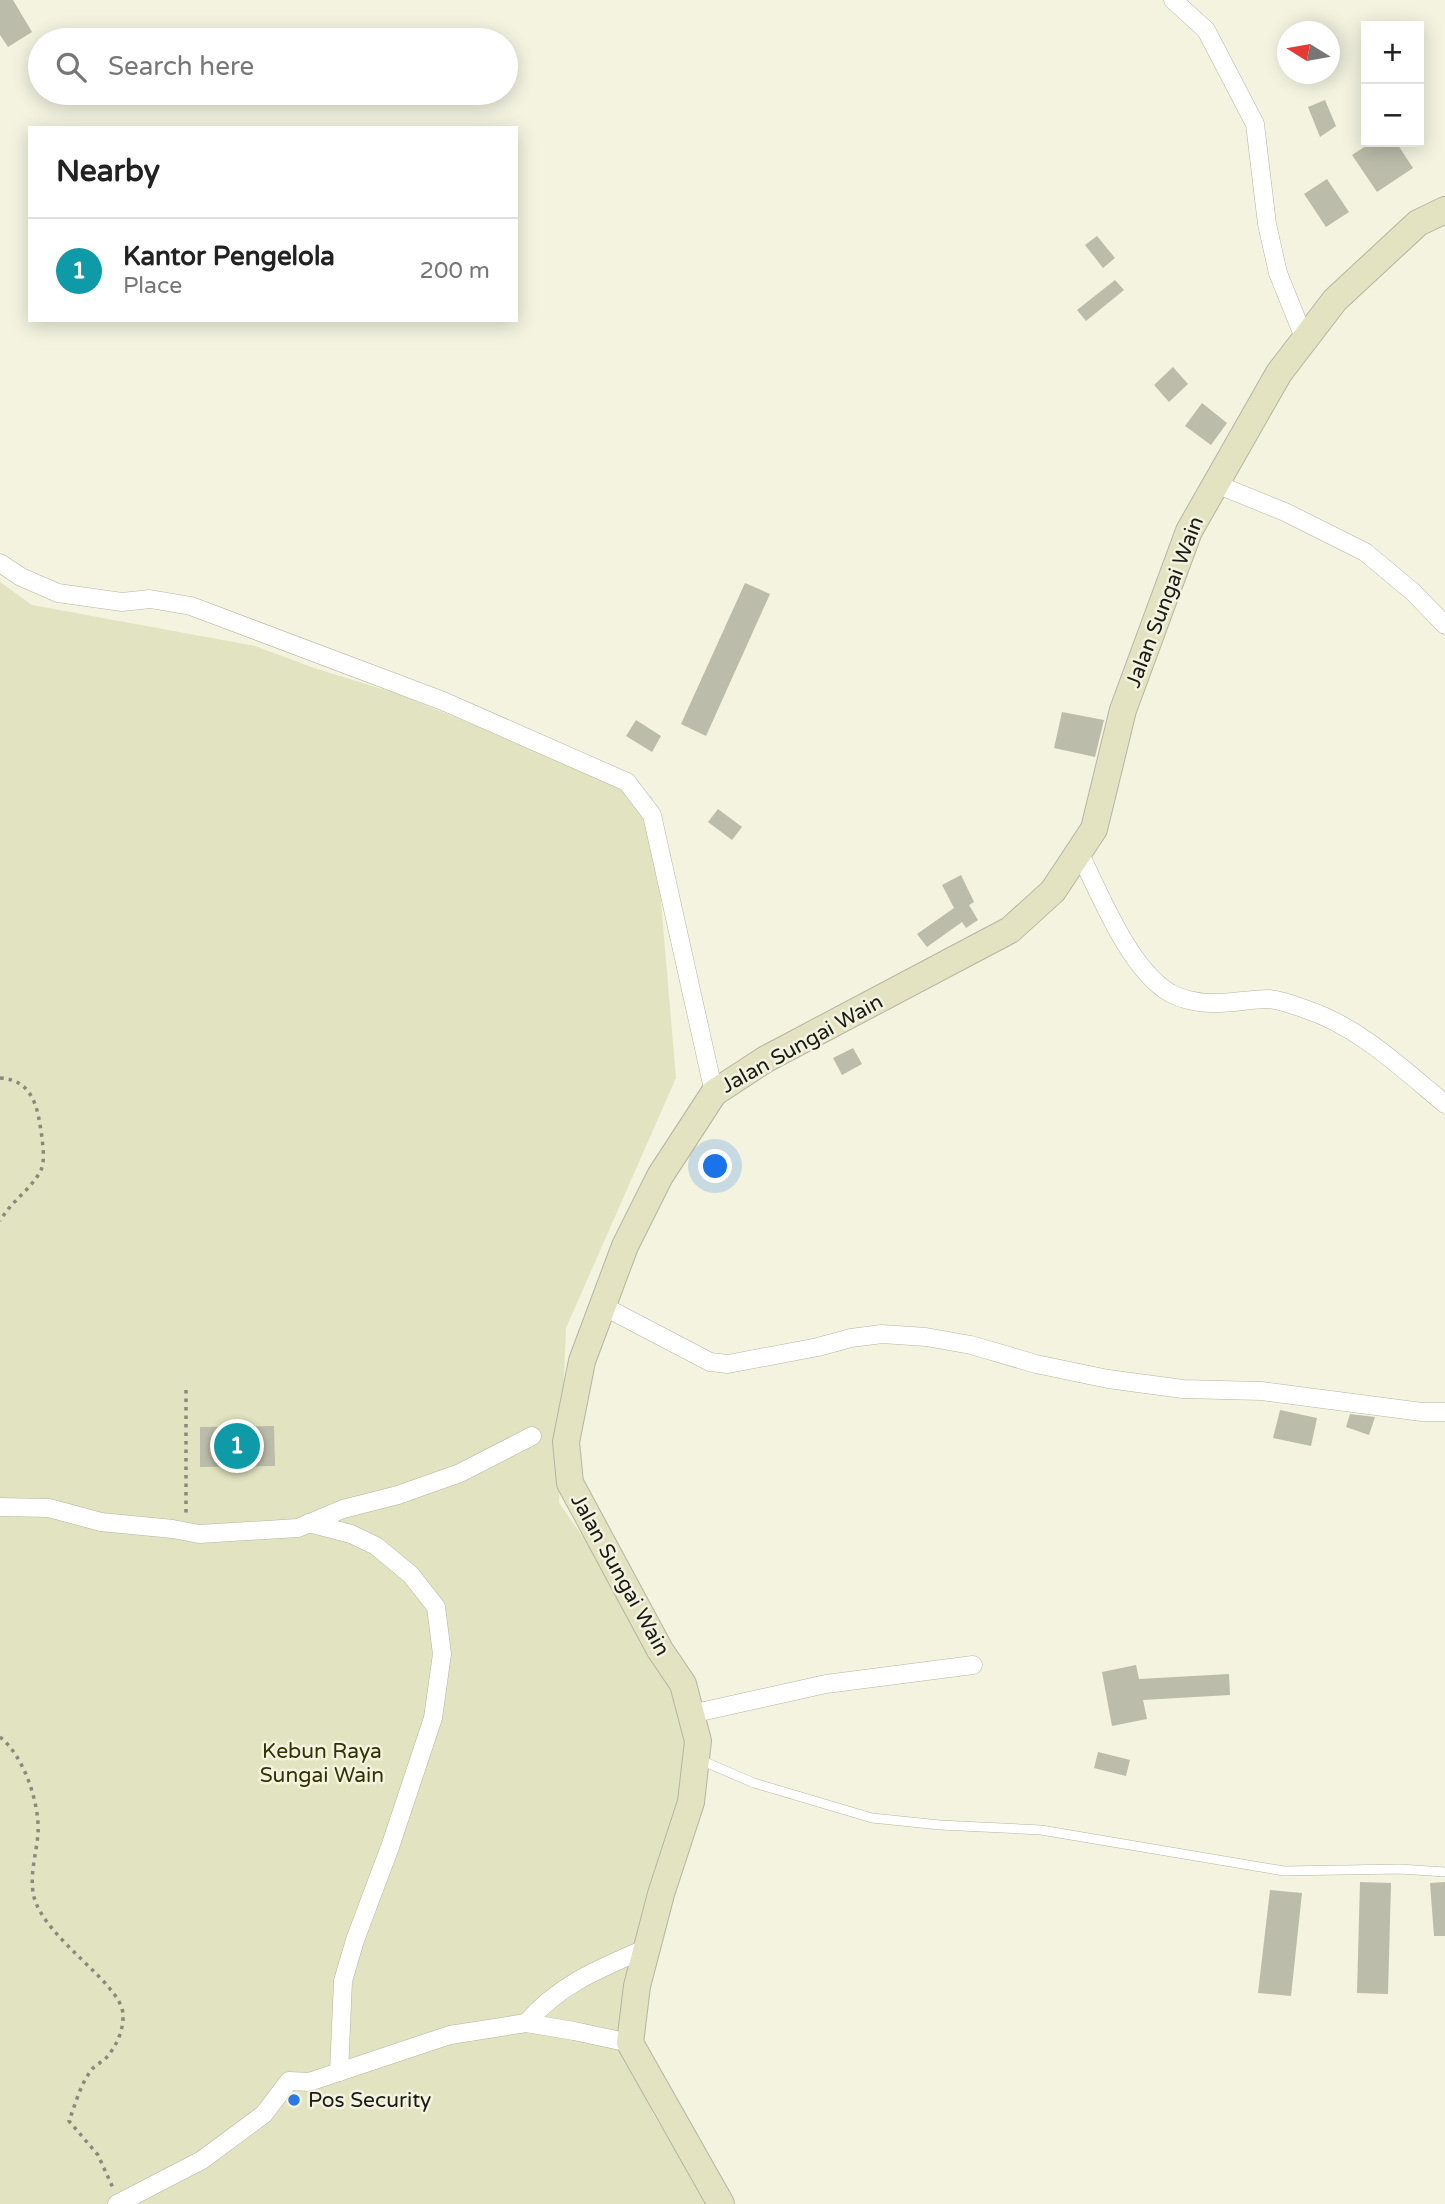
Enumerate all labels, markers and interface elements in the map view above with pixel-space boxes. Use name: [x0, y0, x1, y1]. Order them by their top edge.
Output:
north arrow: [1277, 21, 1340, 84]
map controls: [1361, 21, 1424, 147]
button: +: [1361, 21, 1424, 84]
search box: [28, 28, 518, 105]
icon: search: [52, 48, 90, 86]
text: Search here: [108, 51, 254, 82]
button: −: [1361, 84, 1424, 147]
text: Nearby: [56, 153, 160, 190]
text: Kantor Pengelola: [123, 241, 335, 272]
text: 1: [72, 257, 86, 285]
text: 200 m: [420, 257, 490, 285]
text: Place: [123, 272, 182, 300]
street label: Jalan Sungai Wain: [1121, 513, 1209, 691]
street label: Jalan Sungai Wain: [717, 989, 887, 1099]
your location: [698, 1149, 732, 1183]
pin: 1: [214, 1420, 260, 1472]
street label: Jalan Sungai Wain: [565, 1490, 675, 1660]
park label: Kebun Raya Sungai Wain: [260, 1739, 384, 1788]
place label: Pos Security: [308, 2088, 431, 2113]
marker: Pos Security: [286, 2092, 302, 2108]

